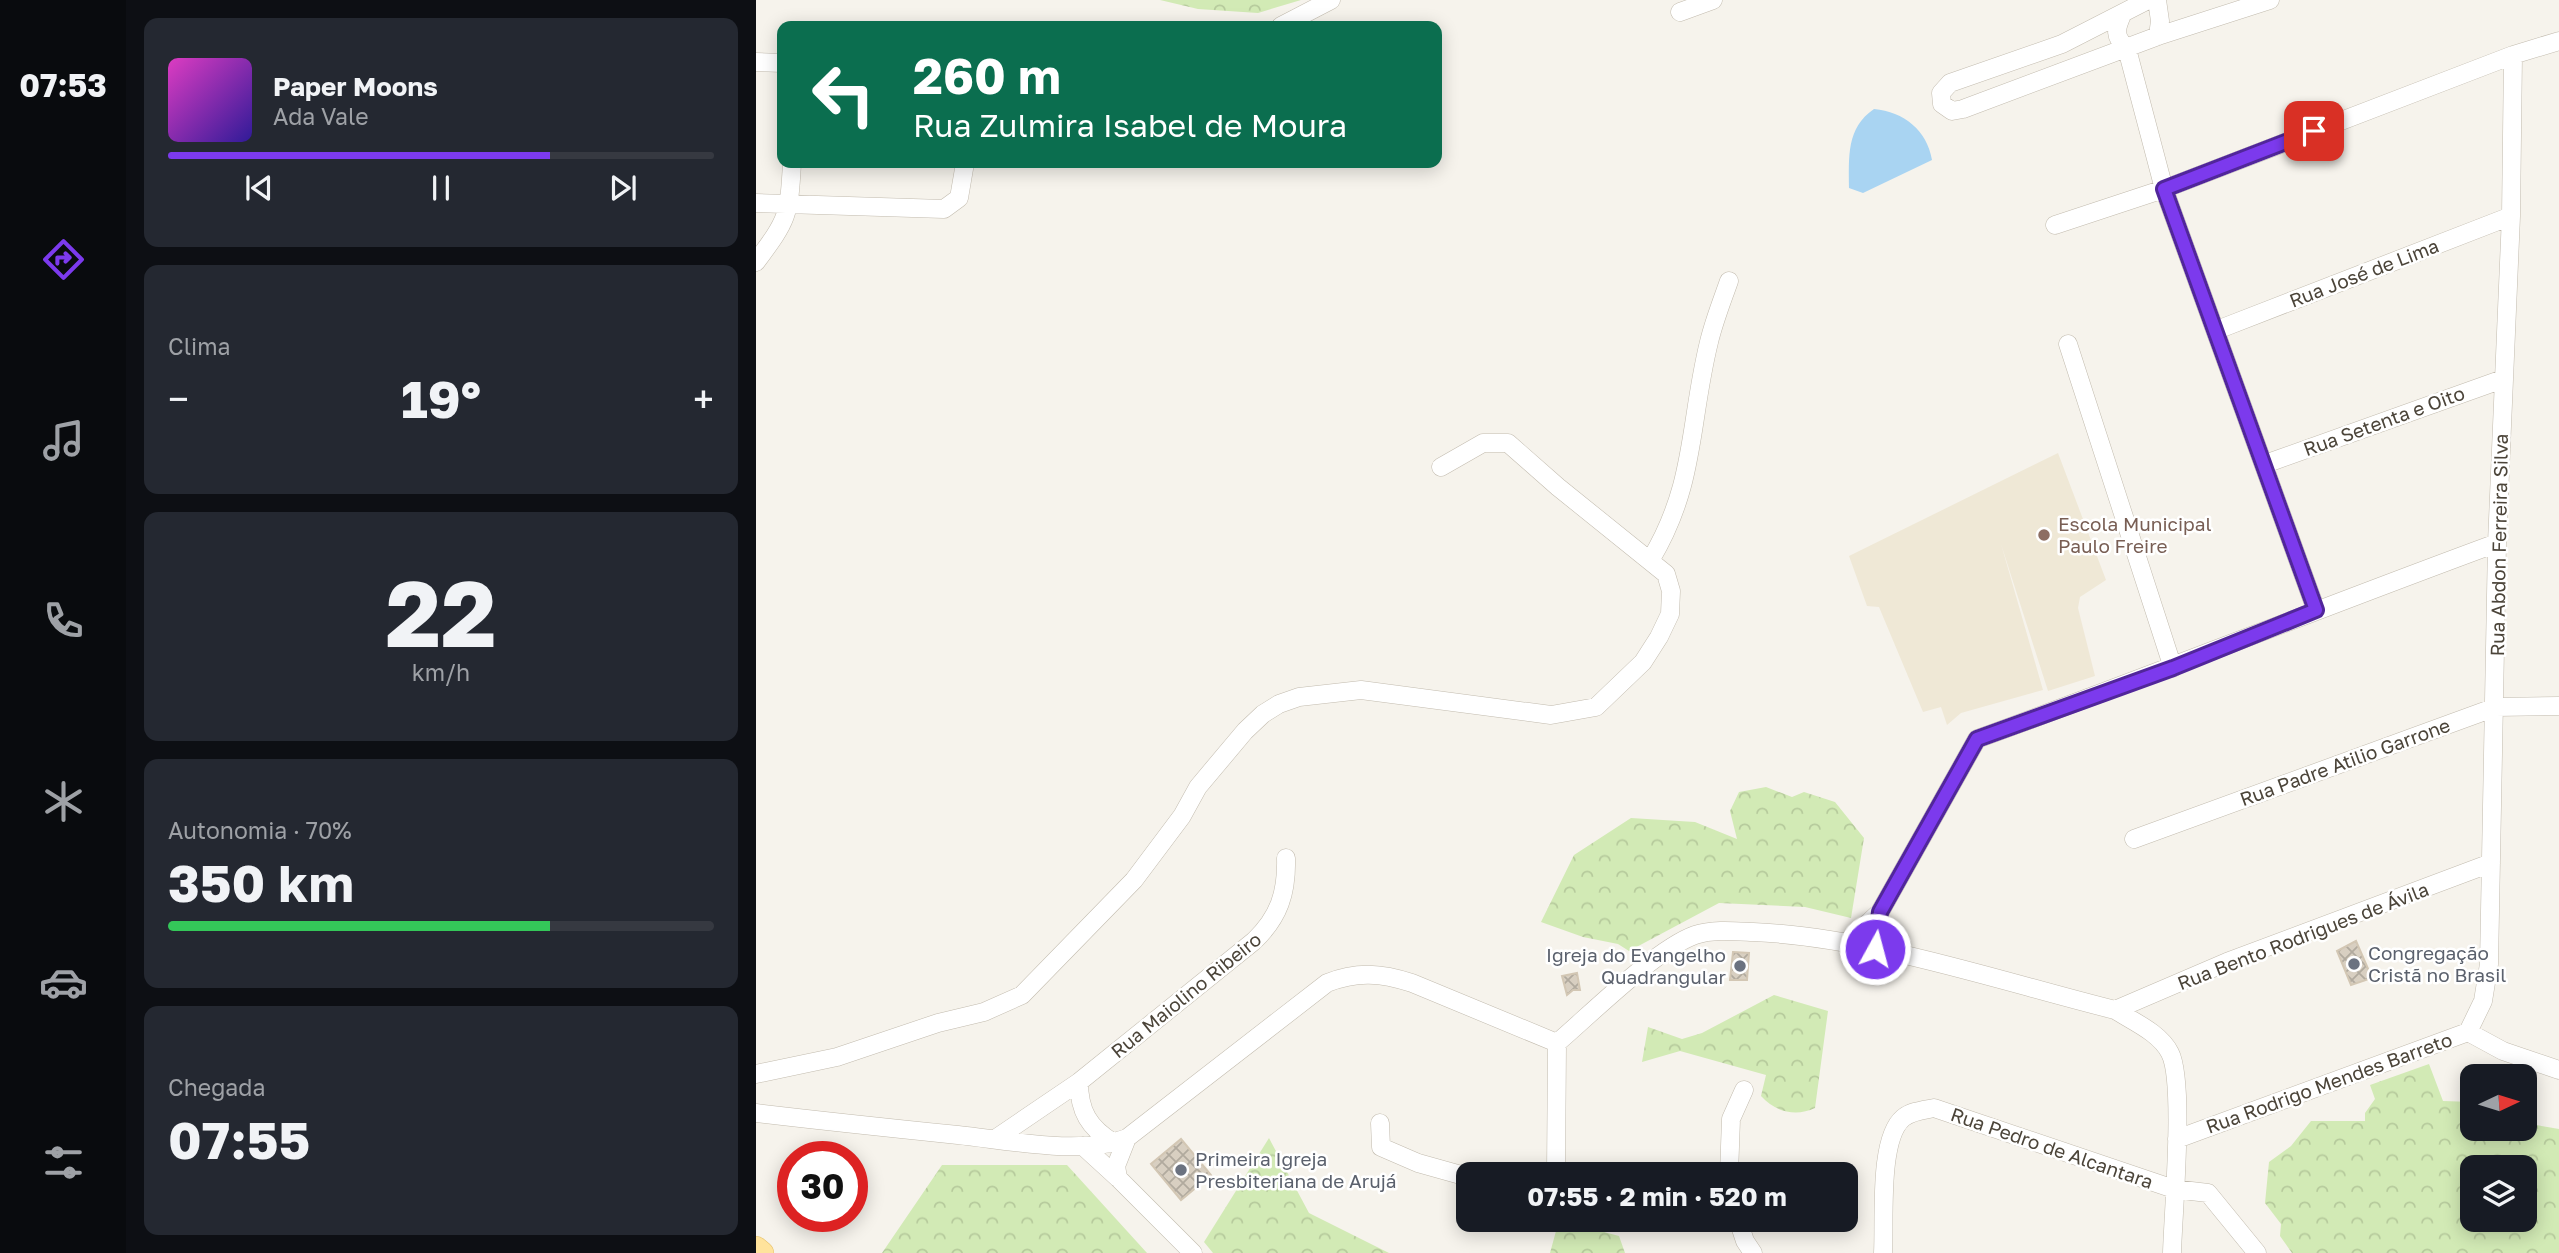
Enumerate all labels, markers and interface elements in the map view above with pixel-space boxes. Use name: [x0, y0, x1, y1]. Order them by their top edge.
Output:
text: 260 m: [913, 46, 1061, 105]
icon: left: [798, 49, 889, 140]
text: 07:53: [19, 66, 107, 104]
text: Paper Moons: [273, 71, 438, 102]
pin: [2284, 101, 2344, 161]
text: Ada Vale: [273, 102, 369, 130]
text: Rua Zulmira Isabel de Moura: [913, 106, 1347, 144]
icon: arrive: [2295, 112, 2333, 150]
icon: previous: [240, 169, 278, 207]
icon: pause: [422, 169, 460, 207]
icon: next: [604, 169, 642, 207]
street label: Rua José de Lima: [2286, 233, 2442, 312]
icon: directions: [39, 235, 88, 284]
text: Clima: [168, 332, 231, 360]
text: 19°: [401, 367, 481, 429]
text: −: [168, 376, 189, 421]
text: +: [693, 376, 714, 421]
street label: Rua Setenta e Oito: [2300, 381, 2468, 460]
icon: music: [39, 416, 88, 465]
street label: Rua Abdon Ferreira Silva: [2485, 433, 2512, 657]
place label: Escola Municipal Paulo Freire: [2058, 512, 2212, 557]
marker: Escola Municipal Paulo Freire: [2036, 527, 2052, 543]
text: 22: [385, 558, 497, 667]
icon: phone: [39, 596, 88, 645]
text: km/h: [412, 658, 470, 686]
street label: Rua Padre Atilio Garrone: [2237, 713, 2453, 810]
icon: climate: [39, 777, 88, 826]
text: Autonomia · 70%: [168, 816, 352, 844]
text: 350 km: [168, 851, 354, 913]
street label: Rua Bento Rodrigues de Ávila: [2174, 877, 2432, 994]
position arrow: [1838, 912, 1912, 986]
street label: Rua Maiolino Ribeiro: [1106, 927, 1265, 1062]
place label: Congregação Cristã no Brasil: [2368, 941, 2506, 986]
place label: Igreja do Evangelho Quadrangular: [1546, 943, 1727, 988]
marker: Congregação Cristã no Brasil: [2346, 956, 2362, 972]
icon: car: [39, 958, 88, 1007]
marker: Igreja do Evangelho Quadrangular: [1732, 958, 1748, 974]
street label: Rua Rodrigo Mendes Barreto: [2203, 1027, 2455, 1138]
north arrow: [2460, 1064, 2538, 1141]
map controls: [2460, 1064, 2537, 1232]
text: Chegada: [168, 1073, 265, 1101]
street label: Rua Pedro de Alcantara: [1948, 1102, 2156, 1193]
text: 07:55: [168, 1108, 310, 1170]
icon: filters: [39, 1138, 88, 1187]
speed limit sign: 30: [777, 1141, 868, 1232]
place label: Primeira Igreja Presbiteriana de Arujá: [1195, 1147, 1396, 1192]
button: layers: [2460, 1155, 2537, 1232]
marker: Primeira Igreja Presbiteriana de Arujá: [1173, 1162, 1189, 1178]
text: 07:55 · 2 min · 520 m: [1527, 1181, 1787, 1212]

